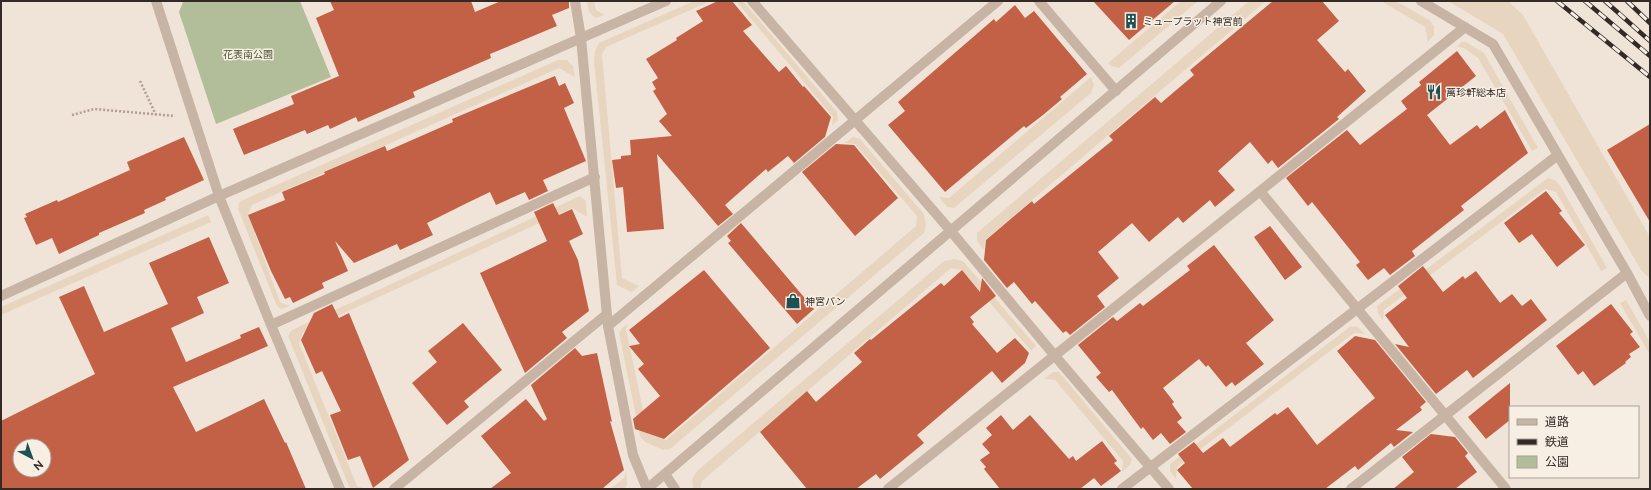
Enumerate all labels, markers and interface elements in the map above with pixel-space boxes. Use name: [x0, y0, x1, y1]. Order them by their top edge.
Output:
building icon: ミュープラット神宮前: [1122, 12, 1140, 30]
place label: ミュープラット神宮前: [1143, 16, 1242, 27]
park label: 花表南公園: [223, 49, 273, 60]
restaurant icon: 萬珍軒総本店: [1425, 83, 1443, 101]
place label: 萬珍軒総本店: [1446, 87, 1506, 98]
shop icon: 神宮パン: [784, 292, 802, 310]
place label: 神宮パン: [805, 296, 846, 307]
legend: [1509, 406, 1639, 478]
text: 道路: [1545, 415, 1569, 429]
text: 鉄道: [1545, 435, 1569, 449]
north arrow: [12, 438, 52, 478]
text: 公園: [1545, 455, 1569, 469]
text: N: [31, 458, 46, 473]

